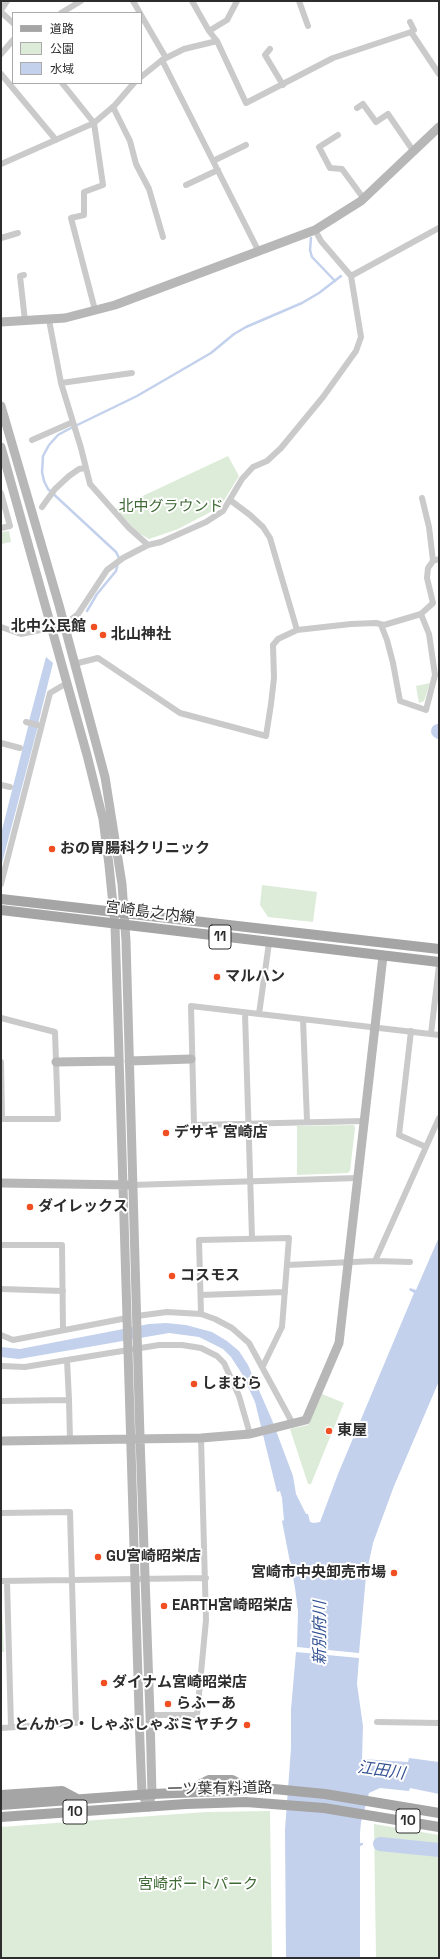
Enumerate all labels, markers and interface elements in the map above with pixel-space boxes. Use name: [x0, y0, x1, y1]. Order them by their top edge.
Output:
legend: [12, 12, 142, 84]
text: 道路: [50, 21, 74, 37]
text: 公園: [50, 41, 74, 57]
text: 水域: [50, 61, 74, 77]
park label: 北中グラウンド: [119, 498, 223, 516]
place label: 北中公民館: [11, 618, 86, 636]
marker: 北中公民館: [89, 622, 99, 632]
place label: 北山神社: [111, 626, 171, 644]
marker: 北山神社: [98, 630, 108, 640]
place label: おの胃腸科クリニック: [60, 840, 210, 858]
marker: おの胃腸科クリニック: [47, 844, 57, 854]
street label: 宮崎島之内線: [104, 899, 196, 927]
road number: 11: [209, 925, 231, 949]
place label: マルハン: [225, 968, 285, 986]
marker: マルハン: [212, 972, 222, 982]
place label: デサキ 宮崎店: [174, 1124, 268, 1142]
marker: デサキ 宮崎店: [161, 1128, 171, 1138]
place label: ダイレックス: [38, 1198, 128, 1216]
marker: ダイレックス: [25, 1202, 35, 1212]
place label: コスモス: [180, 1267, 240, 1285]
marker: コスモス: [167, 1271, 177, 1281]
place label: しまむら: [202, 1375, 262, 1393]
marker: しまむら: [189, 1379, 199, 1389]
place label: 東屋: [337, 1422, 367, 1440]
marker: 東屋: [324, 1426, 334, 1436]
place label: GU宮崎昭栄店: [106, 1548, 201, 1566]
marker: GU宮崎昭栄店: [93, 1552, 103, 1562]
place label: 宮崎市中央卸売市場: [251, 1564, 386, 1582]
marker: 宮崎市中央卸売市場: [389, 1568, 399, 1578]
place label: EARTH宮崎昭栄店: [172, 1597, 293, 1615]
marker: EARTH宮崎昭栄店: [159, 1601, 169, 1611]
water label: 新別府川: [311, 1601, 331, 1665]
place label: ダイナム宮崎昭栄店: [112, 1674, 247, 1692]
marker: ダイナム宮崎昭栄店: [99, 1678, 109, 1688]
place label: らふーあ: [176, 1695, 236, 1713]
marker: らふーあ: [163, 1699, 173, 1709]
place label: とんかつ・しゃぶしゃぶミヤチク: [14, 1716, 239, 1734]
marker: とんかつ・しゃぶしゃぶミヤチク: [242, 1720, 252, 1730]
water label: 江田川: [356, 1758, 406, 1784]
street label: 一ツ葉有料道路: [167, 1779, 273, 1799]
road number: 10: [63, 1800, 87, 1824]
road number: 10: [396, 1809, 420, 1833]
park label: 宮崎ポートパーク: [138, 1876, 258, 1894]

